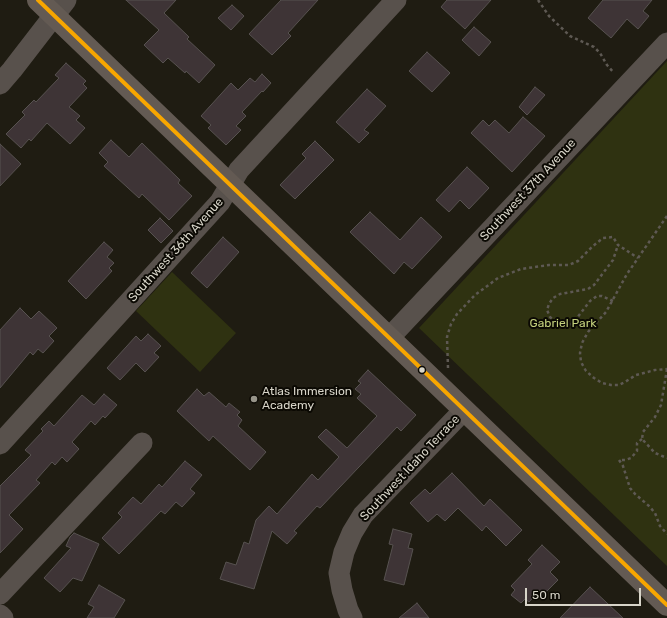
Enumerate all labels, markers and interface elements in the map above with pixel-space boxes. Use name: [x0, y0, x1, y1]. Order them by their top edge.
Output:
street label: Southwest 37th Avenue: [477, 136, 579, 244]
street label: Southwest 36th Avenue: [126, 195, 226, 305]
park label: Gabriel Park: [530, 317, 596, 331]
unlabelled marker: [417, 365, 427, 375]
place label: Atlas Immersion Academy: [262, 385, 352, 413]
marker: Atlas Immersion Academy: [249, 394, 259, 404]
street label: Southwest Idaho Terrace: [357, 412, 463, 524]
scale bar: [527, 580, 643, 606]
text: 50 m: [532, 588, 560, 602]

